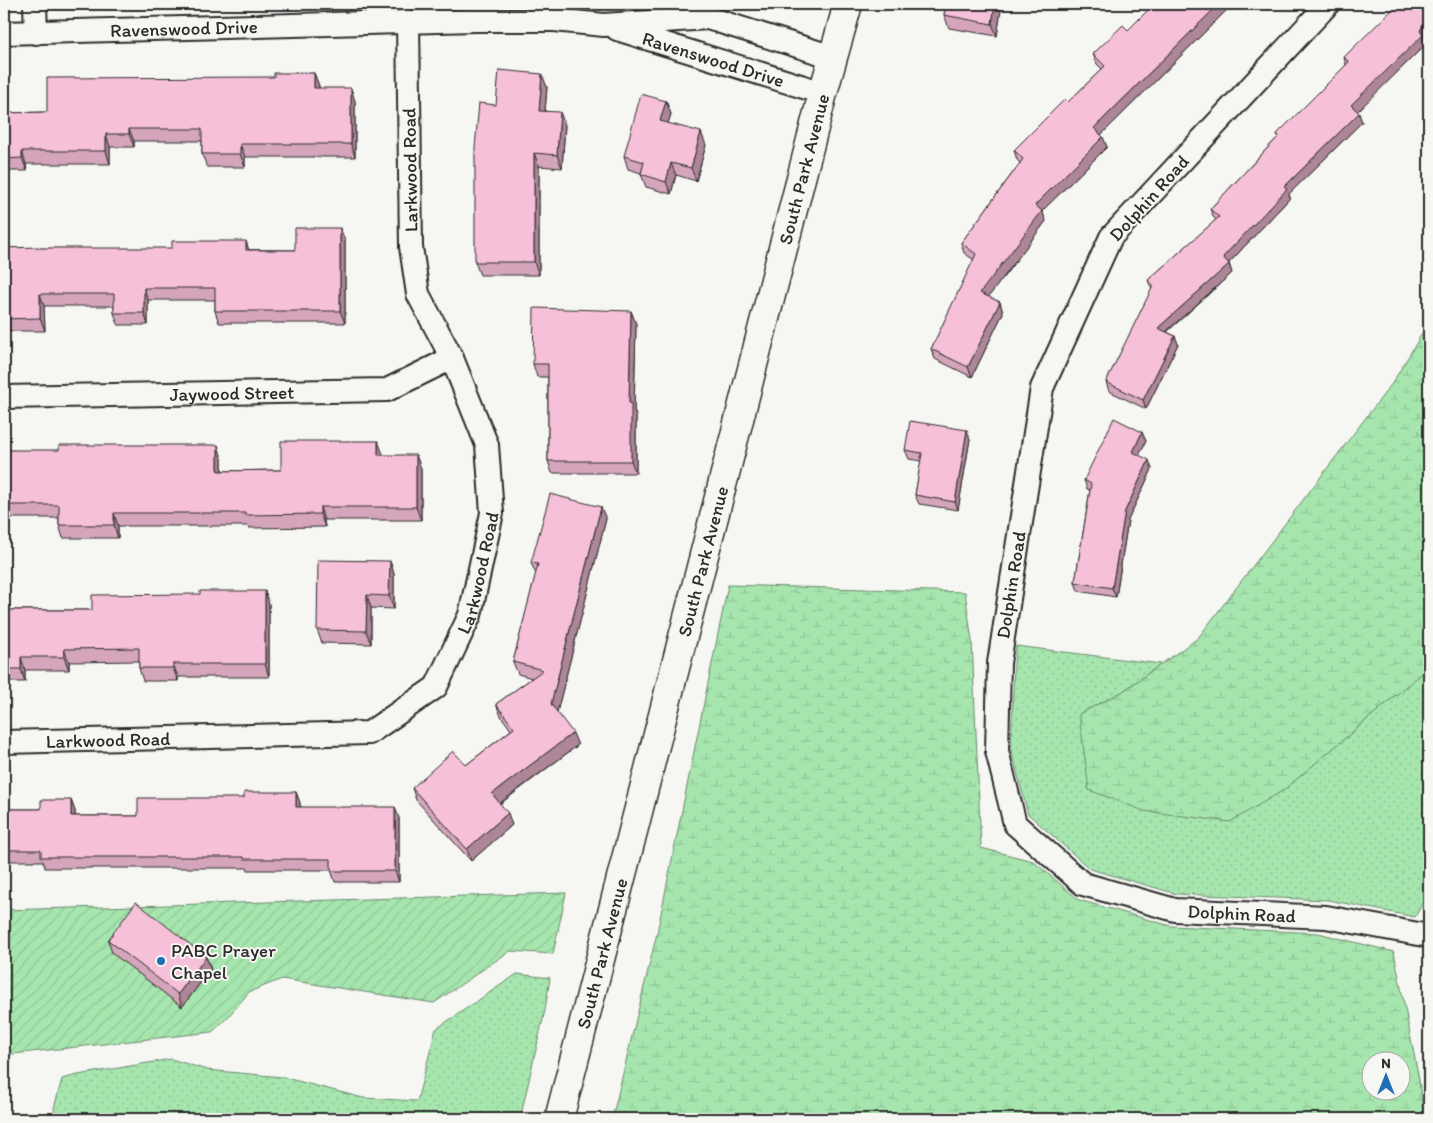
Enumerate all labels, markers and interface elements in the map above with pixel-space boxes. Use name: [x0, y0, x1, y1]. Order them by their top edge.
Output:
street label: Ravenswood Drive: [110, 15, 258, 42]
street label: Ravenswood Drive: [640, 26, 787, 92]
street label: South Park Avenue: [773, 91, 834, 247]
street label: Larkwood Road: [397, 108, 423, 232]
street label: Dolphin Road: [1104, 150, 1194, 246]
street label: Jaywood Street: [169, 380, 295, 405]
street label: South Park Avenue: [672, 483, 733, 639]
street label: Larkwood Road: [451, 510, 503, 637]
street label: Dolphin Road: [991, 530, 1031, 640]
street label: Larkwood Road: [45, 726, 170, 752]
street label: South Park Avenue: [571, 876, 632, 1031]
street label: Dolphin Road: [1187, 899, 1296, 927]
place label: PABC Prayer Chapel: [171, 939, 276, 984]
marker: PABC Prayer Chapel: [155, 955, 167, 967]
north arrow: [1360, 1050, 1410, 1100]
text: N: [1381, 1055, 1391, 1072]

